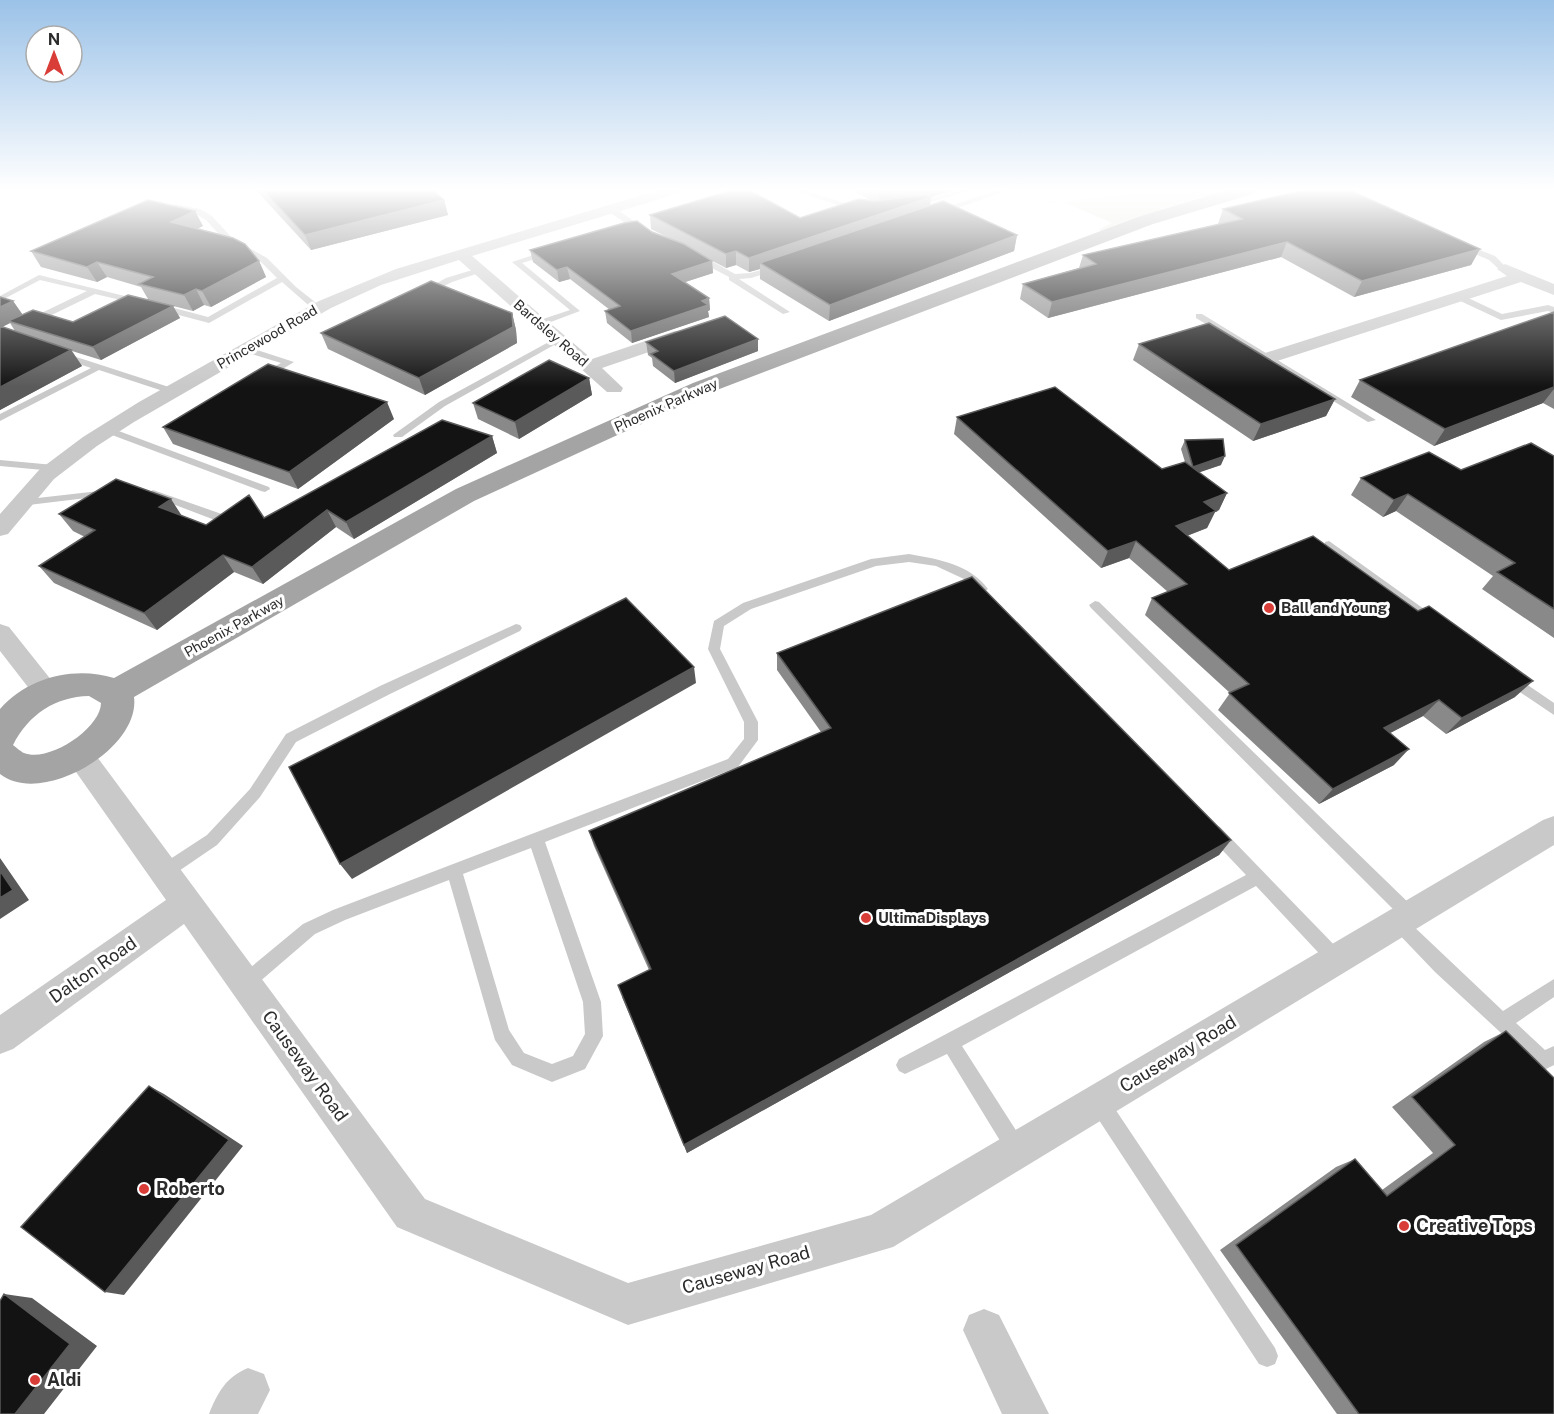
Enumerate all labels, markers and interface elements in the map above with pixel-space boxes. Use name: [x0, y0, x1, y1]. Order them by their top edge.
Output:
north arrow: [24, 24, 84, 84]
text: N: [48, 30, 60, 49]
street label: Bardsley Road: [510, 296, 592, 370]
street label: Princewood Road: [214, 302, 320, 372]
street label: Phoenix Parkway: [612, 375, 721, 435]
street label: Phoenix Parkway: [181, 592, 287, 660]
place label: Ball and Young: [1281, 599, 1388, 616]
marker: Ball and Young: [1262, 601, 1276, 615]
place label: UltimaDisplays: [878, 909, 987, 926]
marker: UltimaDisplays: [859, 911, 873, 925]
street label: Dalton Road: [45, 932, 140, 1007]
street label: Causeway Road: [258, 1006, 353, 1125]
street label: Causeway Road: [1116, 1011, 1240, 1097]
place label: Roberto: [156, 1178, 225, 1199]
marker: Roberto: [137, 1182, 151, 1196]
place label: Creative Tops: [1416, 1215, 1533, 1236]
marker: Creative Tops: [1397, 1219, 1411, 1233]
street label: Causeway Road: [680, 1241, 812, 1298]
place label: Aldi: [47, 1369, 81, 1390]
marker: Aldi: [28, 1373, 42, 1387]

